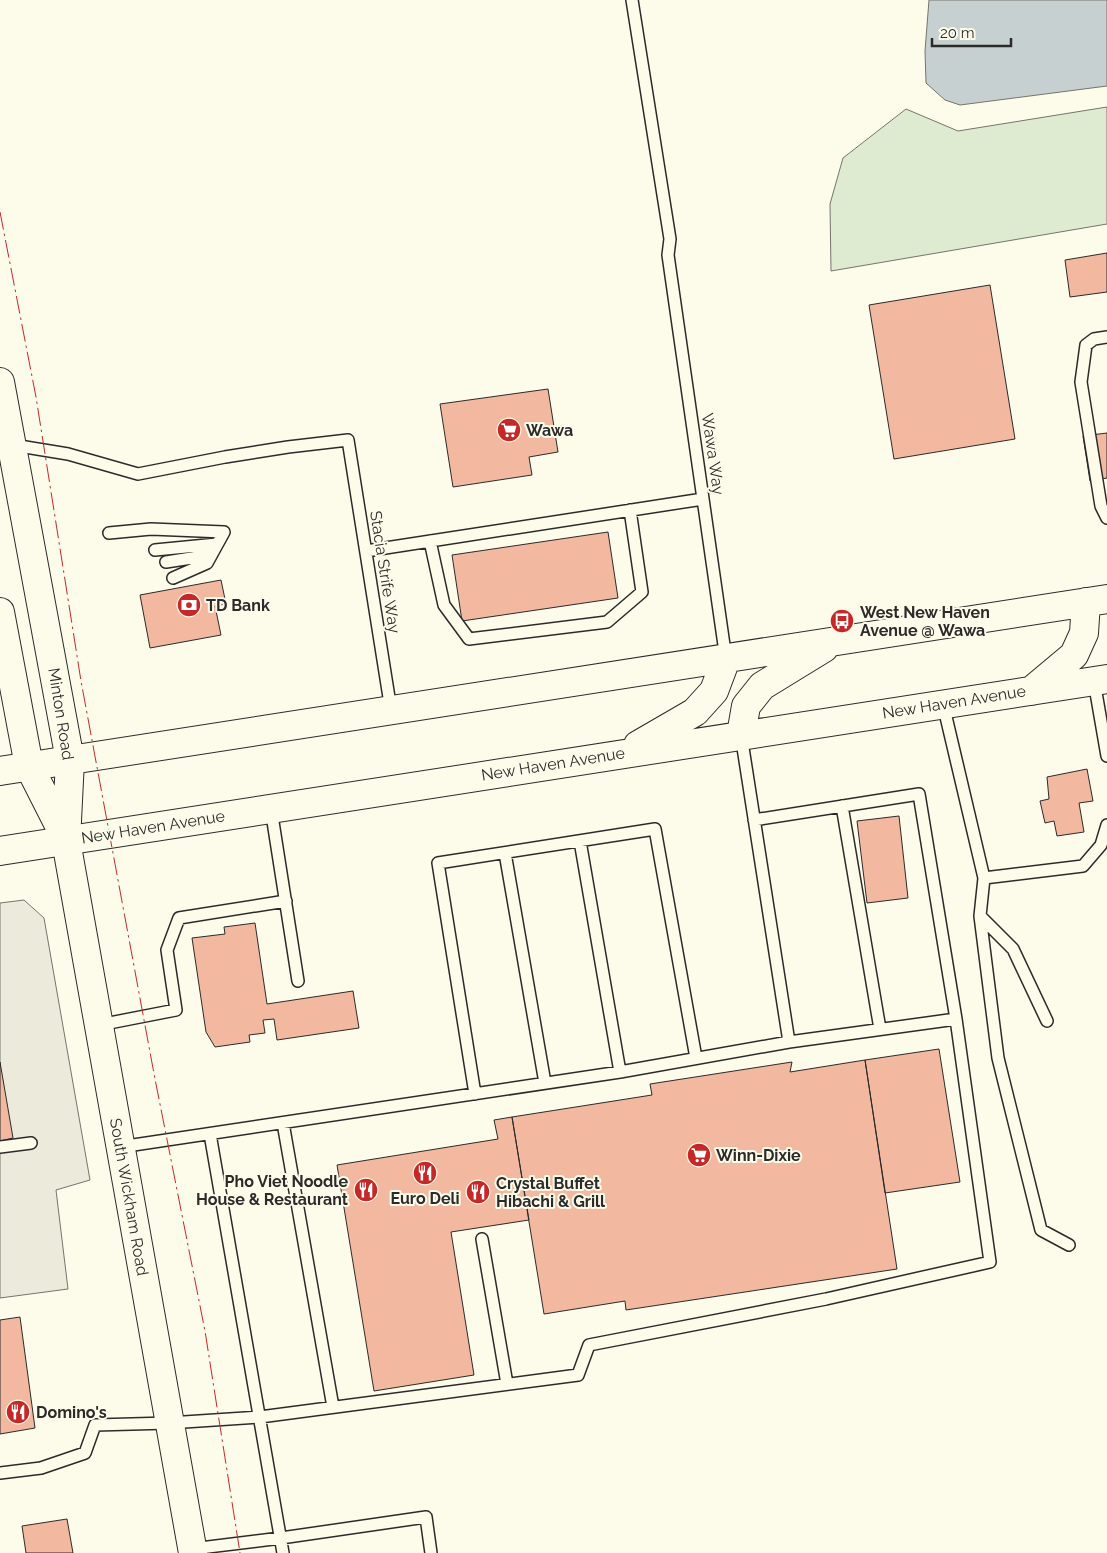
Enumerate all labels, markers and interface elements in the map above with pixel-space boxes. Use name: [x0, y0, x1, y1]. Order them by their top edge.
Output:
scale bar: [932, 15, 1011, 47]
text: 20 m: [940, 24, 975, 42]
street label: Wawa Way: [698, 412, 728, 496]
supermarket icon: Wawa: [496, 417, 522, 443]
place label: Wawa: [526, 421, 573, 440]
street label: Stacia Strife Way: [366, 509, 404, 635]
bank icon: TD Bank: [176, 592, 202, 618]
place label: TD Bank: [206, 596, 270, 615]
place label: West New Haven Avenue @ Wawa: [860, 603, 990, 640]
bus stop icon: West New Haven Avenue @ Wawa: [829, 608, 855, 634]
street label: Minton Road: [44, 666, 78, 762]
street label: New Haven Avenue: [881, 681, 1027, 723]
street label: New Haven Avenue: [480, 743, 626, 785]
street label: New Haven Avenue: [80, 806, 226, 848]
street label: South Wickham Road: [106, 1117, 152, 1277]
supermarket icon: Winn-Dixie: [686, 1142, 712, 1168]
place label: Winn-Dixie: [716, 1146, 801, 1165]
restaurant icon: Euro Deli: [412, 1160, 438, 1186]
place label: Pho Viet Noodle House & Restaurant: [196, 1172, 348, 1209]
place label: Crystal Buffet Hibachi & Grill: [496, 1174, 606, 1211]
restaurant icon: Pho Viet Noodle House & Restaurant: [353, 1177, 379, 1203]
restaurant icon: Crystal Buffet Hibachi & Grill: [465, 1179, 491, 1205]
place label: Euro Deli: [390, 1189, 460, 1208]
restaurant icon: Domino's: [5, 1399, 31, 1425]
place label: Domino's: [36, 1403, 107, 1422]

